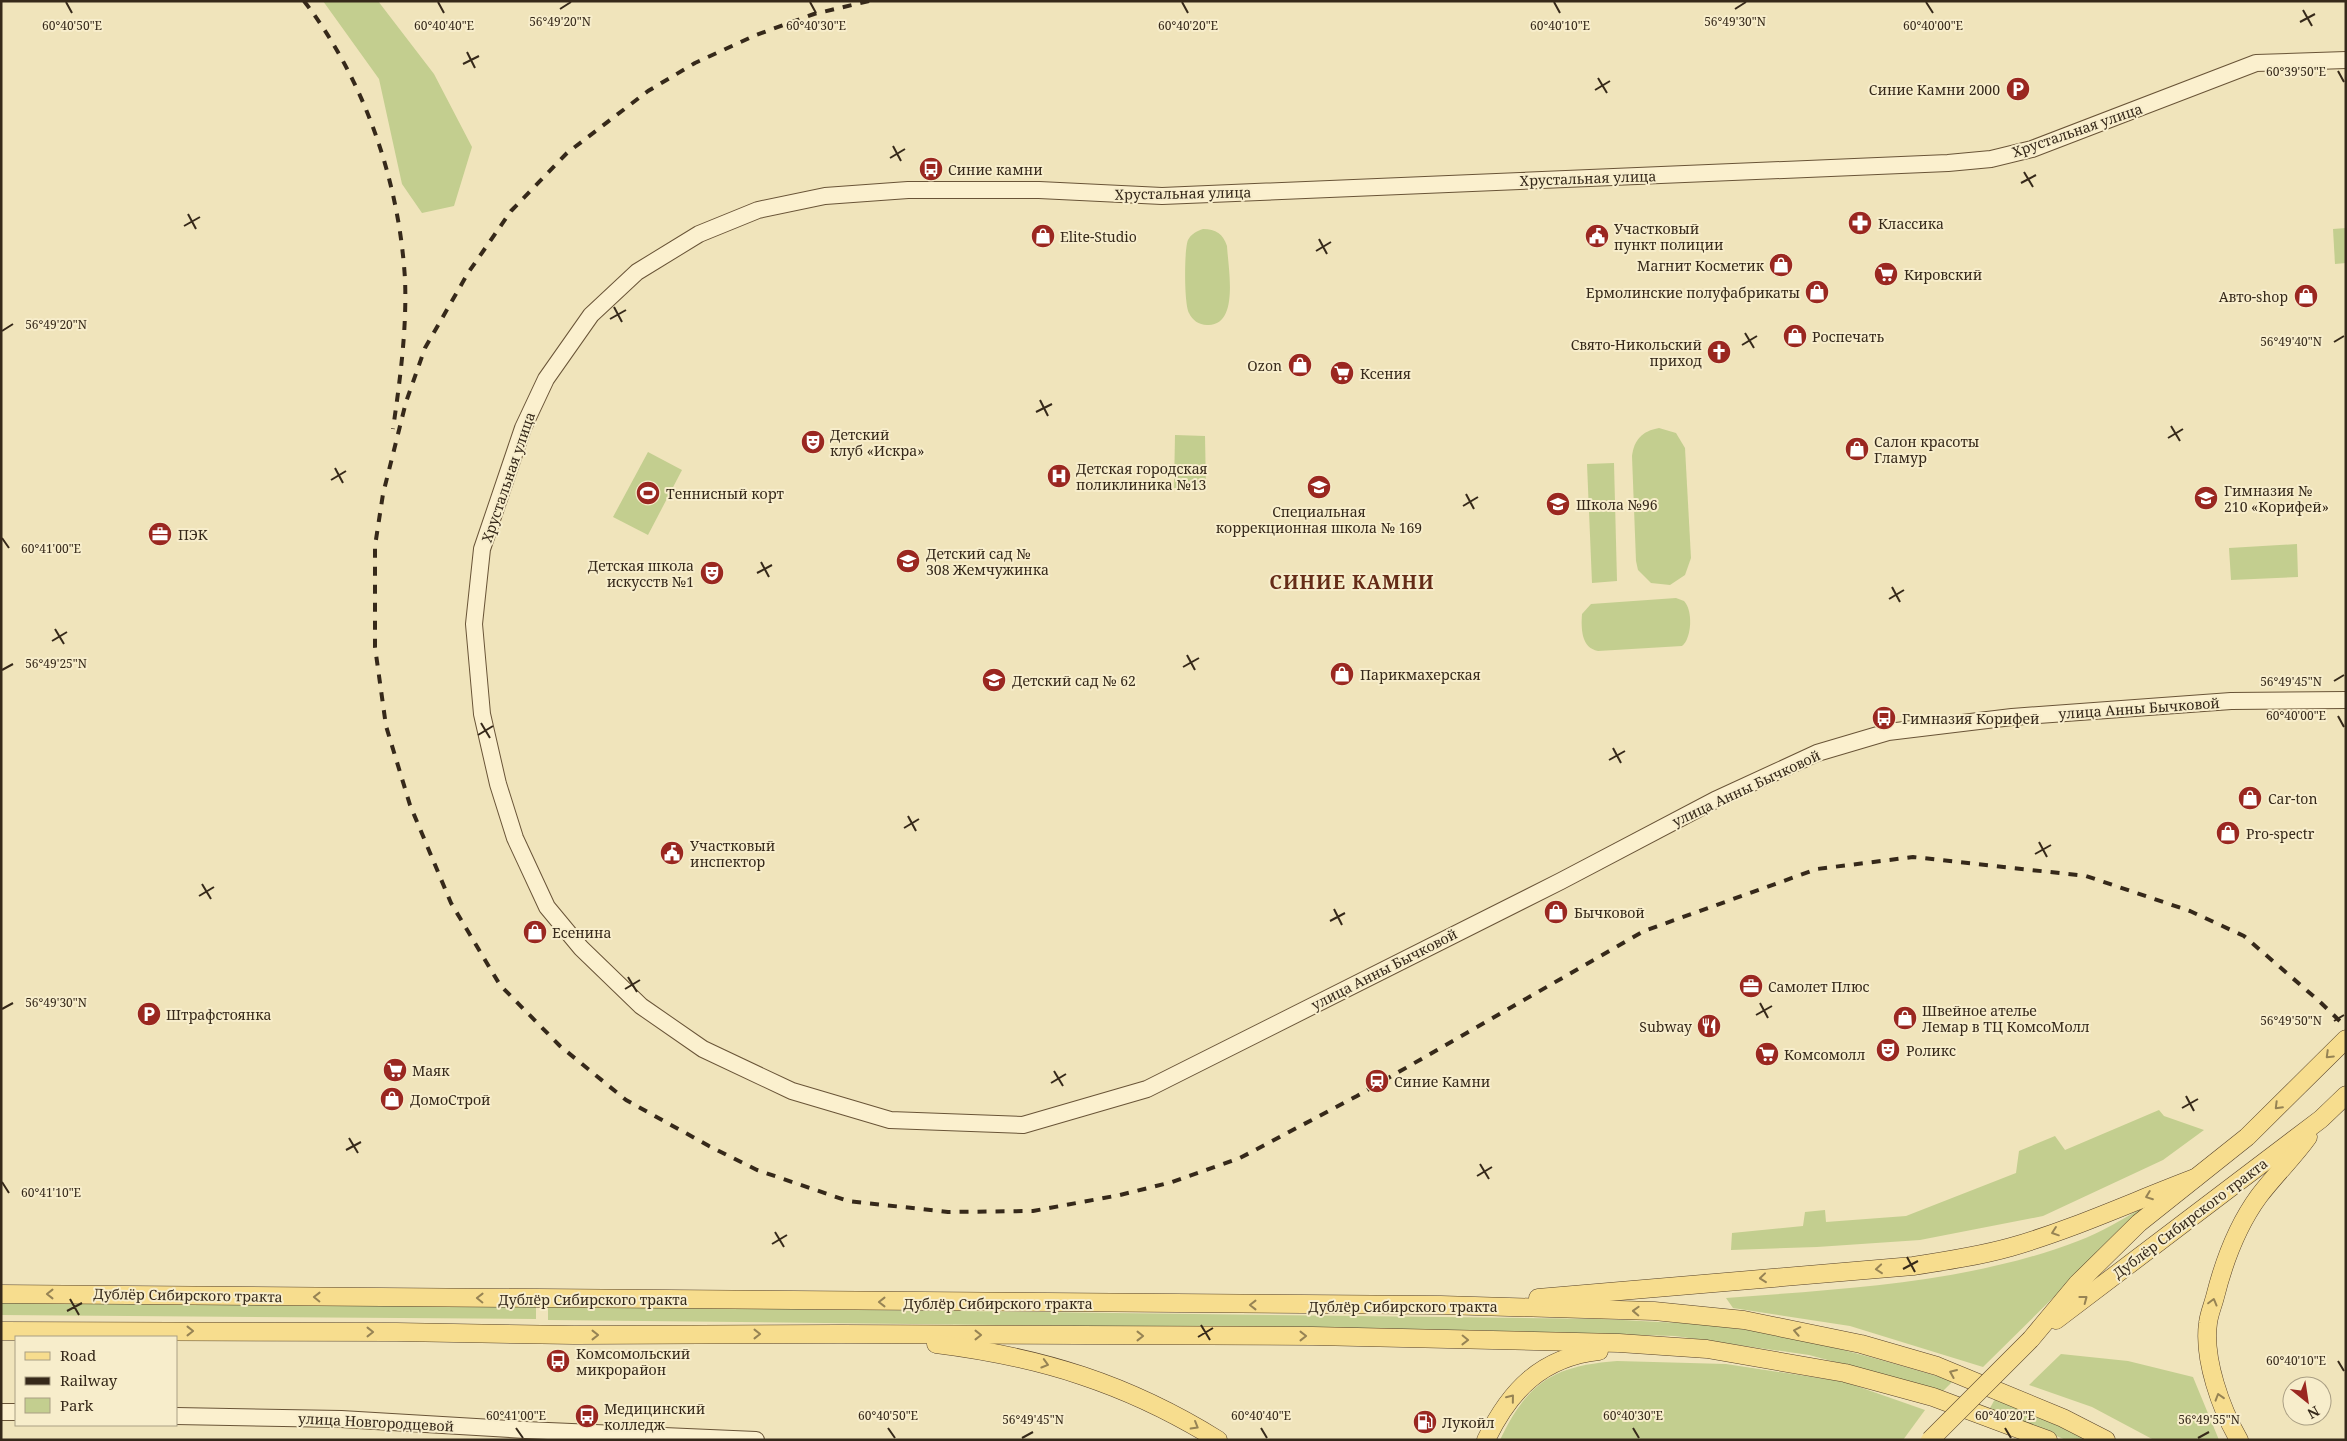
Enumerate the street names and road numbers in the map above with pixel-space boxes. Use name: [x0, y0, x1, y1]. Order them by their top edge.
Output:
street label: Хрустальная улица: [2009, 99, 2145, 161]
street label: Хрустальная улица: [1519, 166, 1657, 190]
street label: Хрустальная улица: [1114, 182, 1252, 204]
street label: Хрустальная улица: [477, 409, 539, 545]
street label: улица Анны Бычковой: [2058, 693, 2220, 723]
street label: улица Анны Бычковой: [1669, 745, 1823, 831]
street label: улица Анны Бычковой: [1308, 924, 1460, 1014]
street label: Дублёр Сибирского тракта: [2109, 1153, 2271, 1283]
street label: Дублёр Сибирского тракта: [93, 1284, 283, 1306]
street label: Дублёр Сибирского тракта: [498, 1290, 688, 1309]
street label: Дублёр Сибирского тракта: [903, 1294, 1093, 1313]
street label: Дублёр Сибирского тракта: [1308, 1297, 1498, 1316]
street label: улица Новгородцевой: [297, 1408, 455, 1436]

